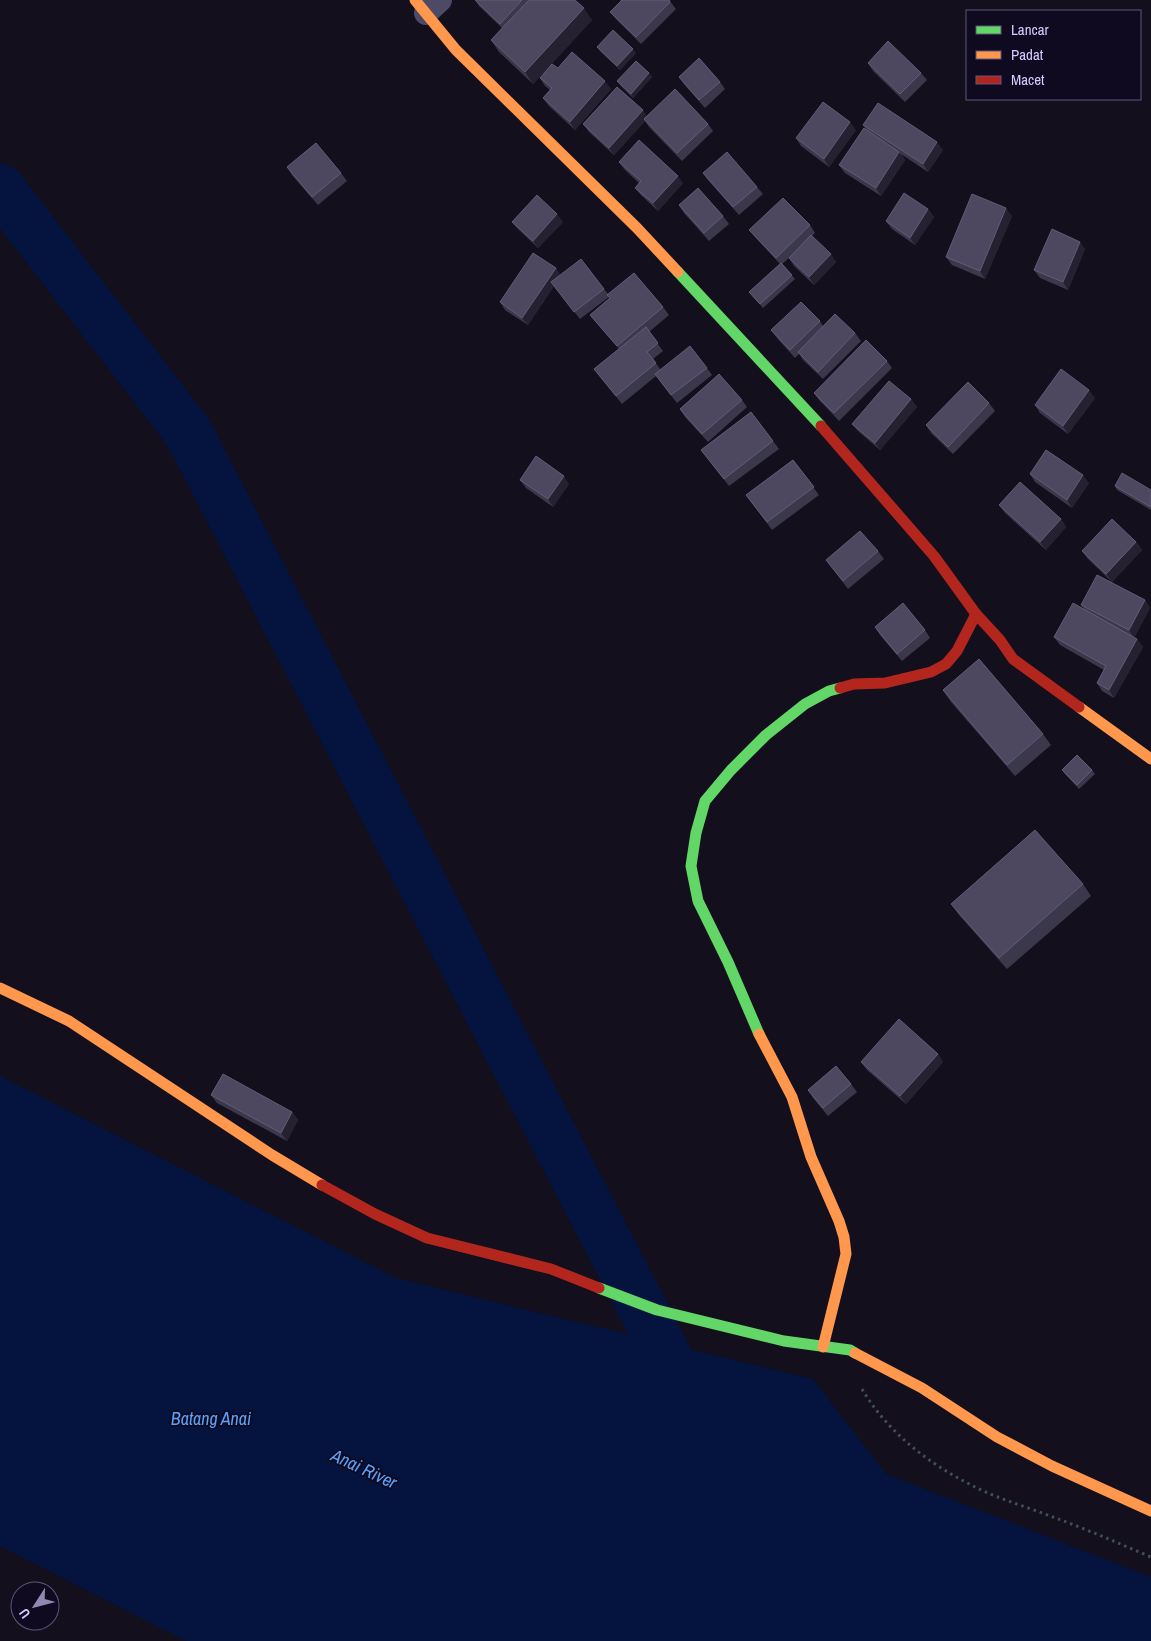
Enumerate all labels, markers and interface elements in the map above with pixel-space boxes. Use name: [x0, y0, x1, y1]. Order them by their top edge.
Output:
legend: [966, 10, 1141, 100]
text: Lancar: [1011, 19, 1049, 40]
text: Padat: [1011, 44, 1044, 65]
text: Macet: [1011, 69, 1045, 90]
water label: Batang Anai: [171, 1406, 251, 1431]
water label: Anai River: [326, 1442, 402, 1495]
north arrow: [10, 1581, 60, 1631]
text: U: [15, 1605, 34, 1622]

